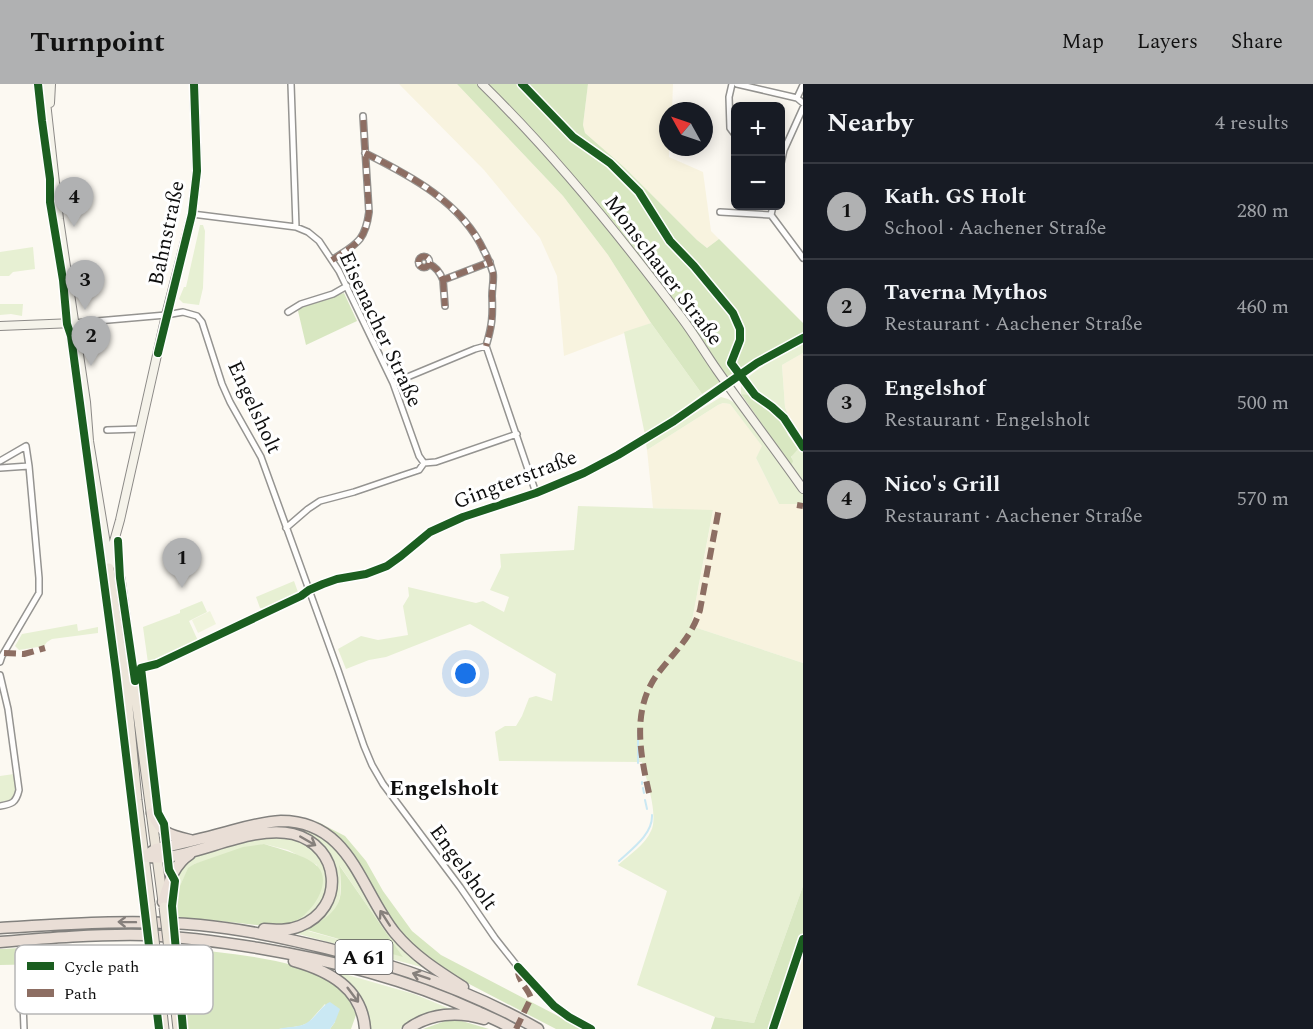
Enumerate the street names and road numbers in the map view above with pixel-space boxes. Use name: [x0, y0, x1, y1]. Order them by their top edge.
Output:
street label: Bahnstraße: [140, 178, 194, 289]
street label: Monschauer Straße: [596, 189, 731, 353]
street label: Eisenacher Straße: [330, 246, 430, 413]
street label: Engelsholt: [219, 356, 290, 459]
street label: Gingterstraße: [449, 442, 582, 518]
street label: Engelsholt: [421, 818, 505, 917]
road number: A 61: [336, 940, 392, 974]

